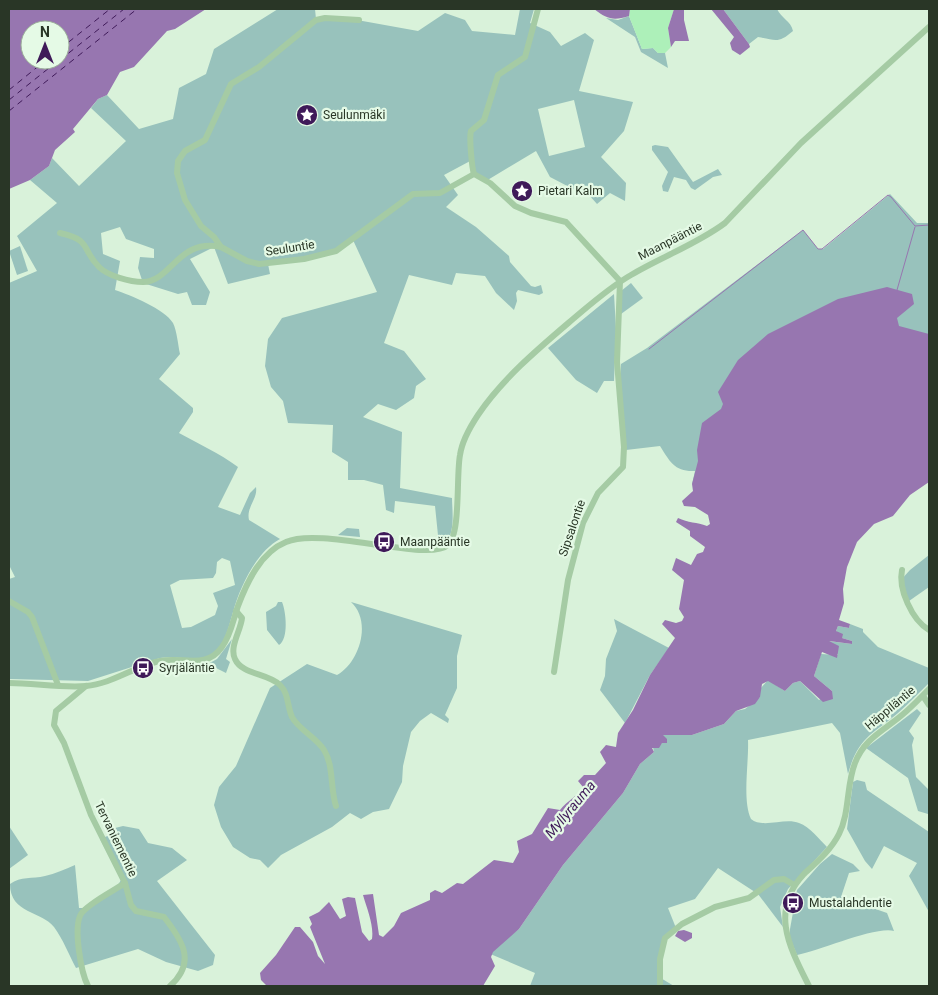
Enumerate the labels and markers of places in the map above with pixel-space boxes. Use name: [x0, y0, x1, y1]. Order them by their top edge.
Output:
place icon: Seulunmäki: [295, 103, 319, 127]
place label: Seulunmäki: [323, 108, 385, 122]
place icon: Pietari Kalm: [510, 179, 534, 203]
place label: Pietari Kalm: [538, 184, 603, 198]
bus stop icon: Maanpääntie: [372, 530, 396, 554]
place label: Maanpääntie: [400, 535, 470, 549]
bus stop icon: Syrjäläntie: [131, 656, 155, 680]
place label: Syrjäläntie: [159, 661, 215, 675]
bus stop icon: Mustalahdentie: [781, 891, 805, 915]
place label: Mustalahdentie: [809, 896, 892, 910]

